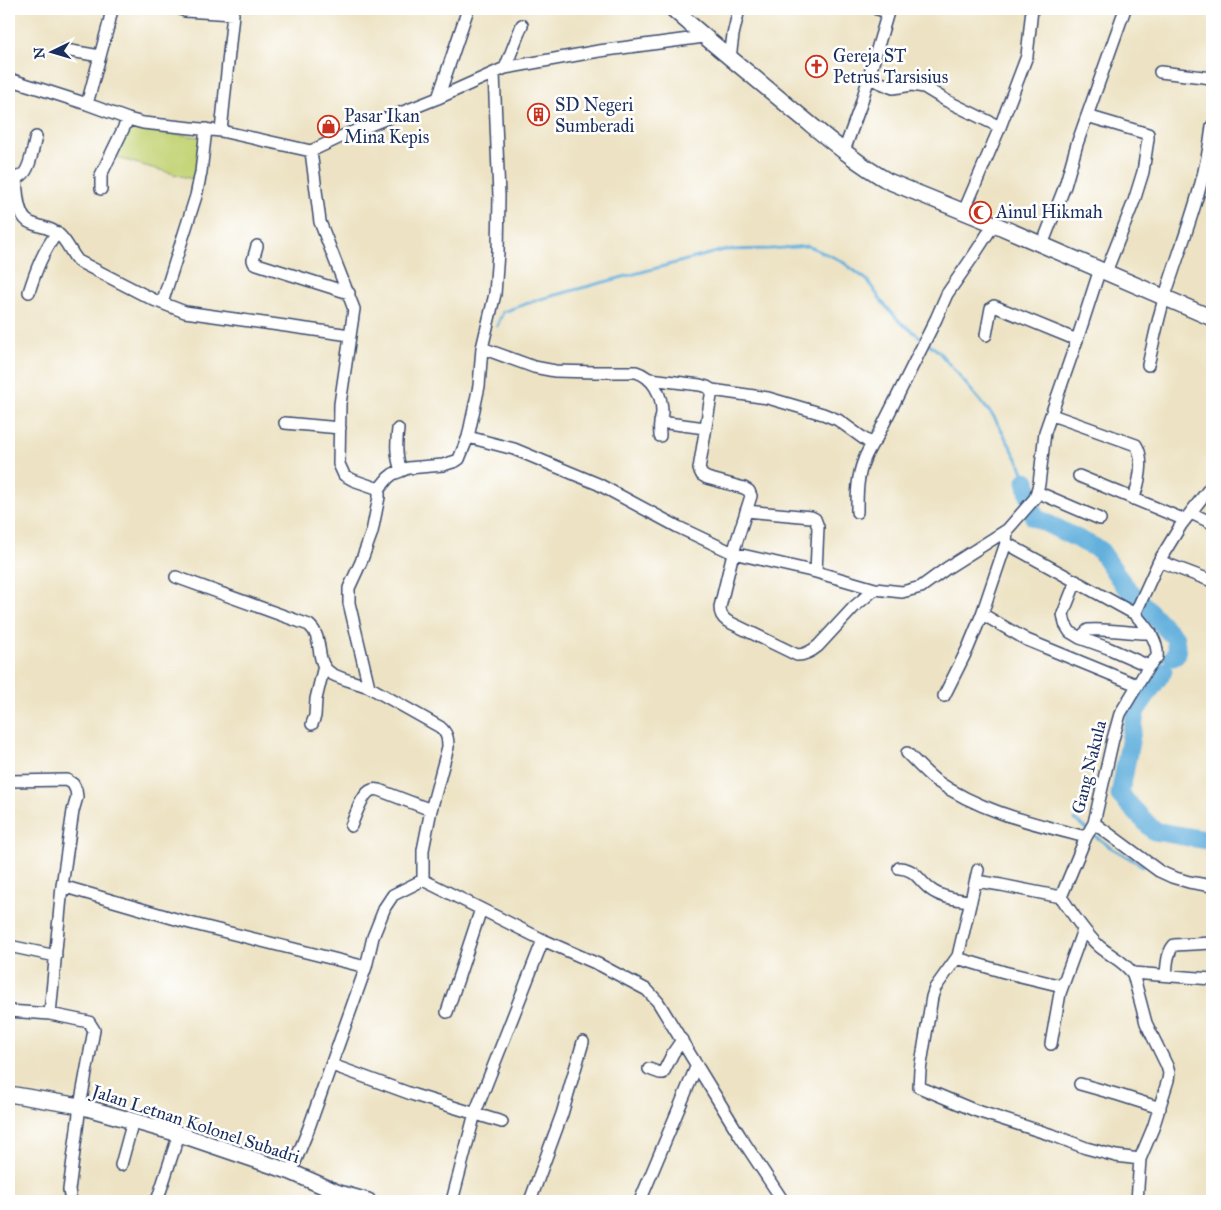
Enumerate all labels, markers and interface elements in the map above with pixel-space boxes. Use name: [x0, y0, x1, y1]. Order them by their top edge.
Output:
north arrow: [28, 28, 78, 78]
place label: Gereja ST Petrus Tarsisius: [833, 45, 948, 88]
text: N: [31, 46, 49, 60]
church icon: Gereja ST Petrus Tarsisius: [805, 54, 829, 78]
place label: SD Negeri Sumberadi: [555, 94, 635, 137]
building icon: SD Negeri Sumberadi: [527, 103, 551, 127]
place label: Pasar Ikan Mina Kepis: [344, 105, 429, 148]
shop icon: Pasar Ikan Mina Kepis: [316, 114, 340, 138]
mosque icon: Ainul Hikmah: [968, 200, 992, 224]
place label: Ainul Hikmah: [995, 201, 1103, 223]
street label: Gang Nakula: [1067, 718, 1112, 816]
street label: Jalan Letnan Kolonel Subadri: [87, 1079, 303, 1169]

